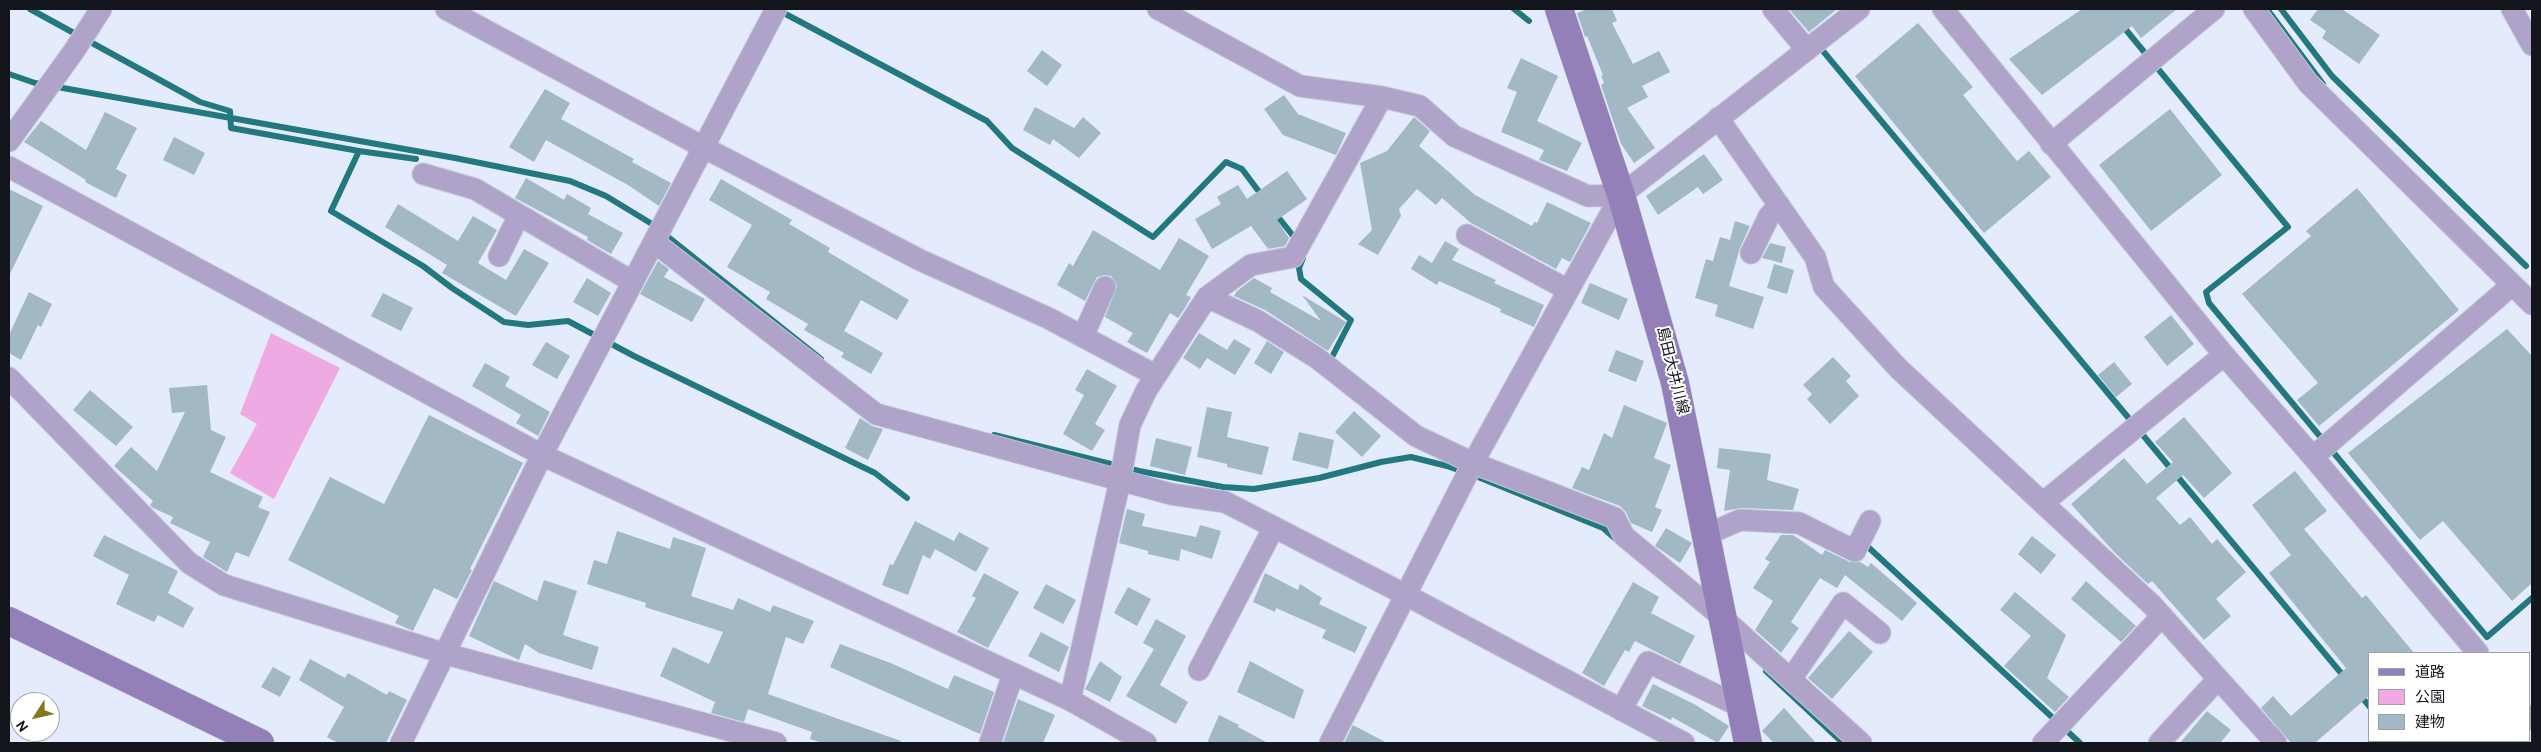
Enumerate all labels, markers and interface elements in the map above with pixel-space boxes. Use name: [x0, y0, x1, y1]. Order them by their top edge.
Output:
street label: 島田大井川線: [1651, 325, 1691, 417]
legend: [2368, 652, 2531, 742]
text: 道路: [2415, 664, 2445, 683]
text: 公園: [2415, 689, 2445, 708]
north arrow: [10, 692, 60, 742]
text: 建物: [2415, 714, 2445, 733]
text: N: [13, 716, 33, 734]

